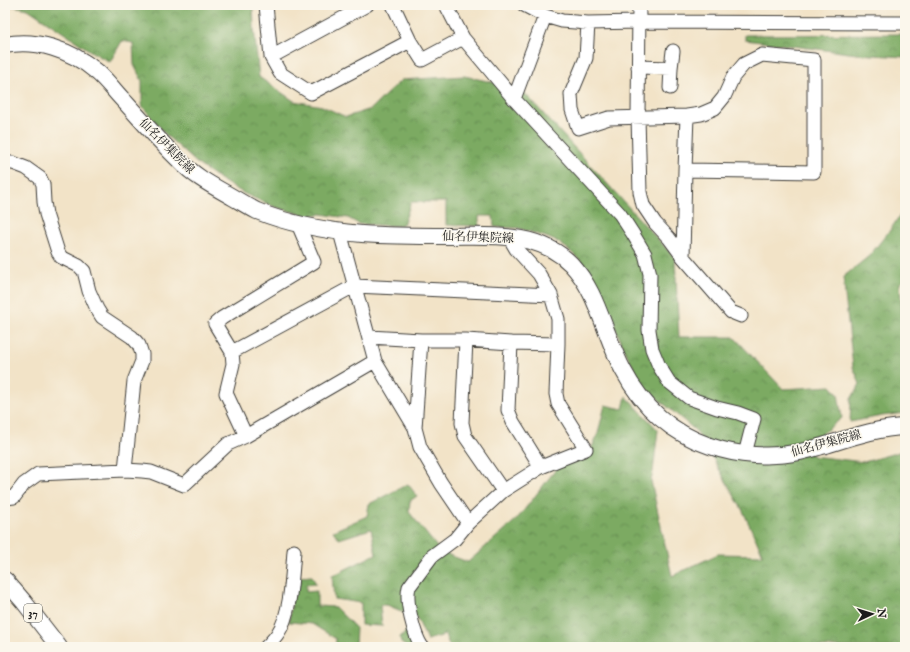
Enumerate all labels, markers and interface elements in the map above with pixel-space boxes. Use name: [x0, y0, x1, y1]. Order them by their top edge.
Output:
street label: 仙名伊集院線: [136, 116, 197, 177]
street label: 仙名伊集院線: [442, 229, 514, 246]
street label: 仙名伊集院線: [789, 427, 863, 460]
north arrow: [852, 594, 892, 634]
road number: 37: [24, 604, 42, 622]
text: N: [874, 607, 888, 619]

